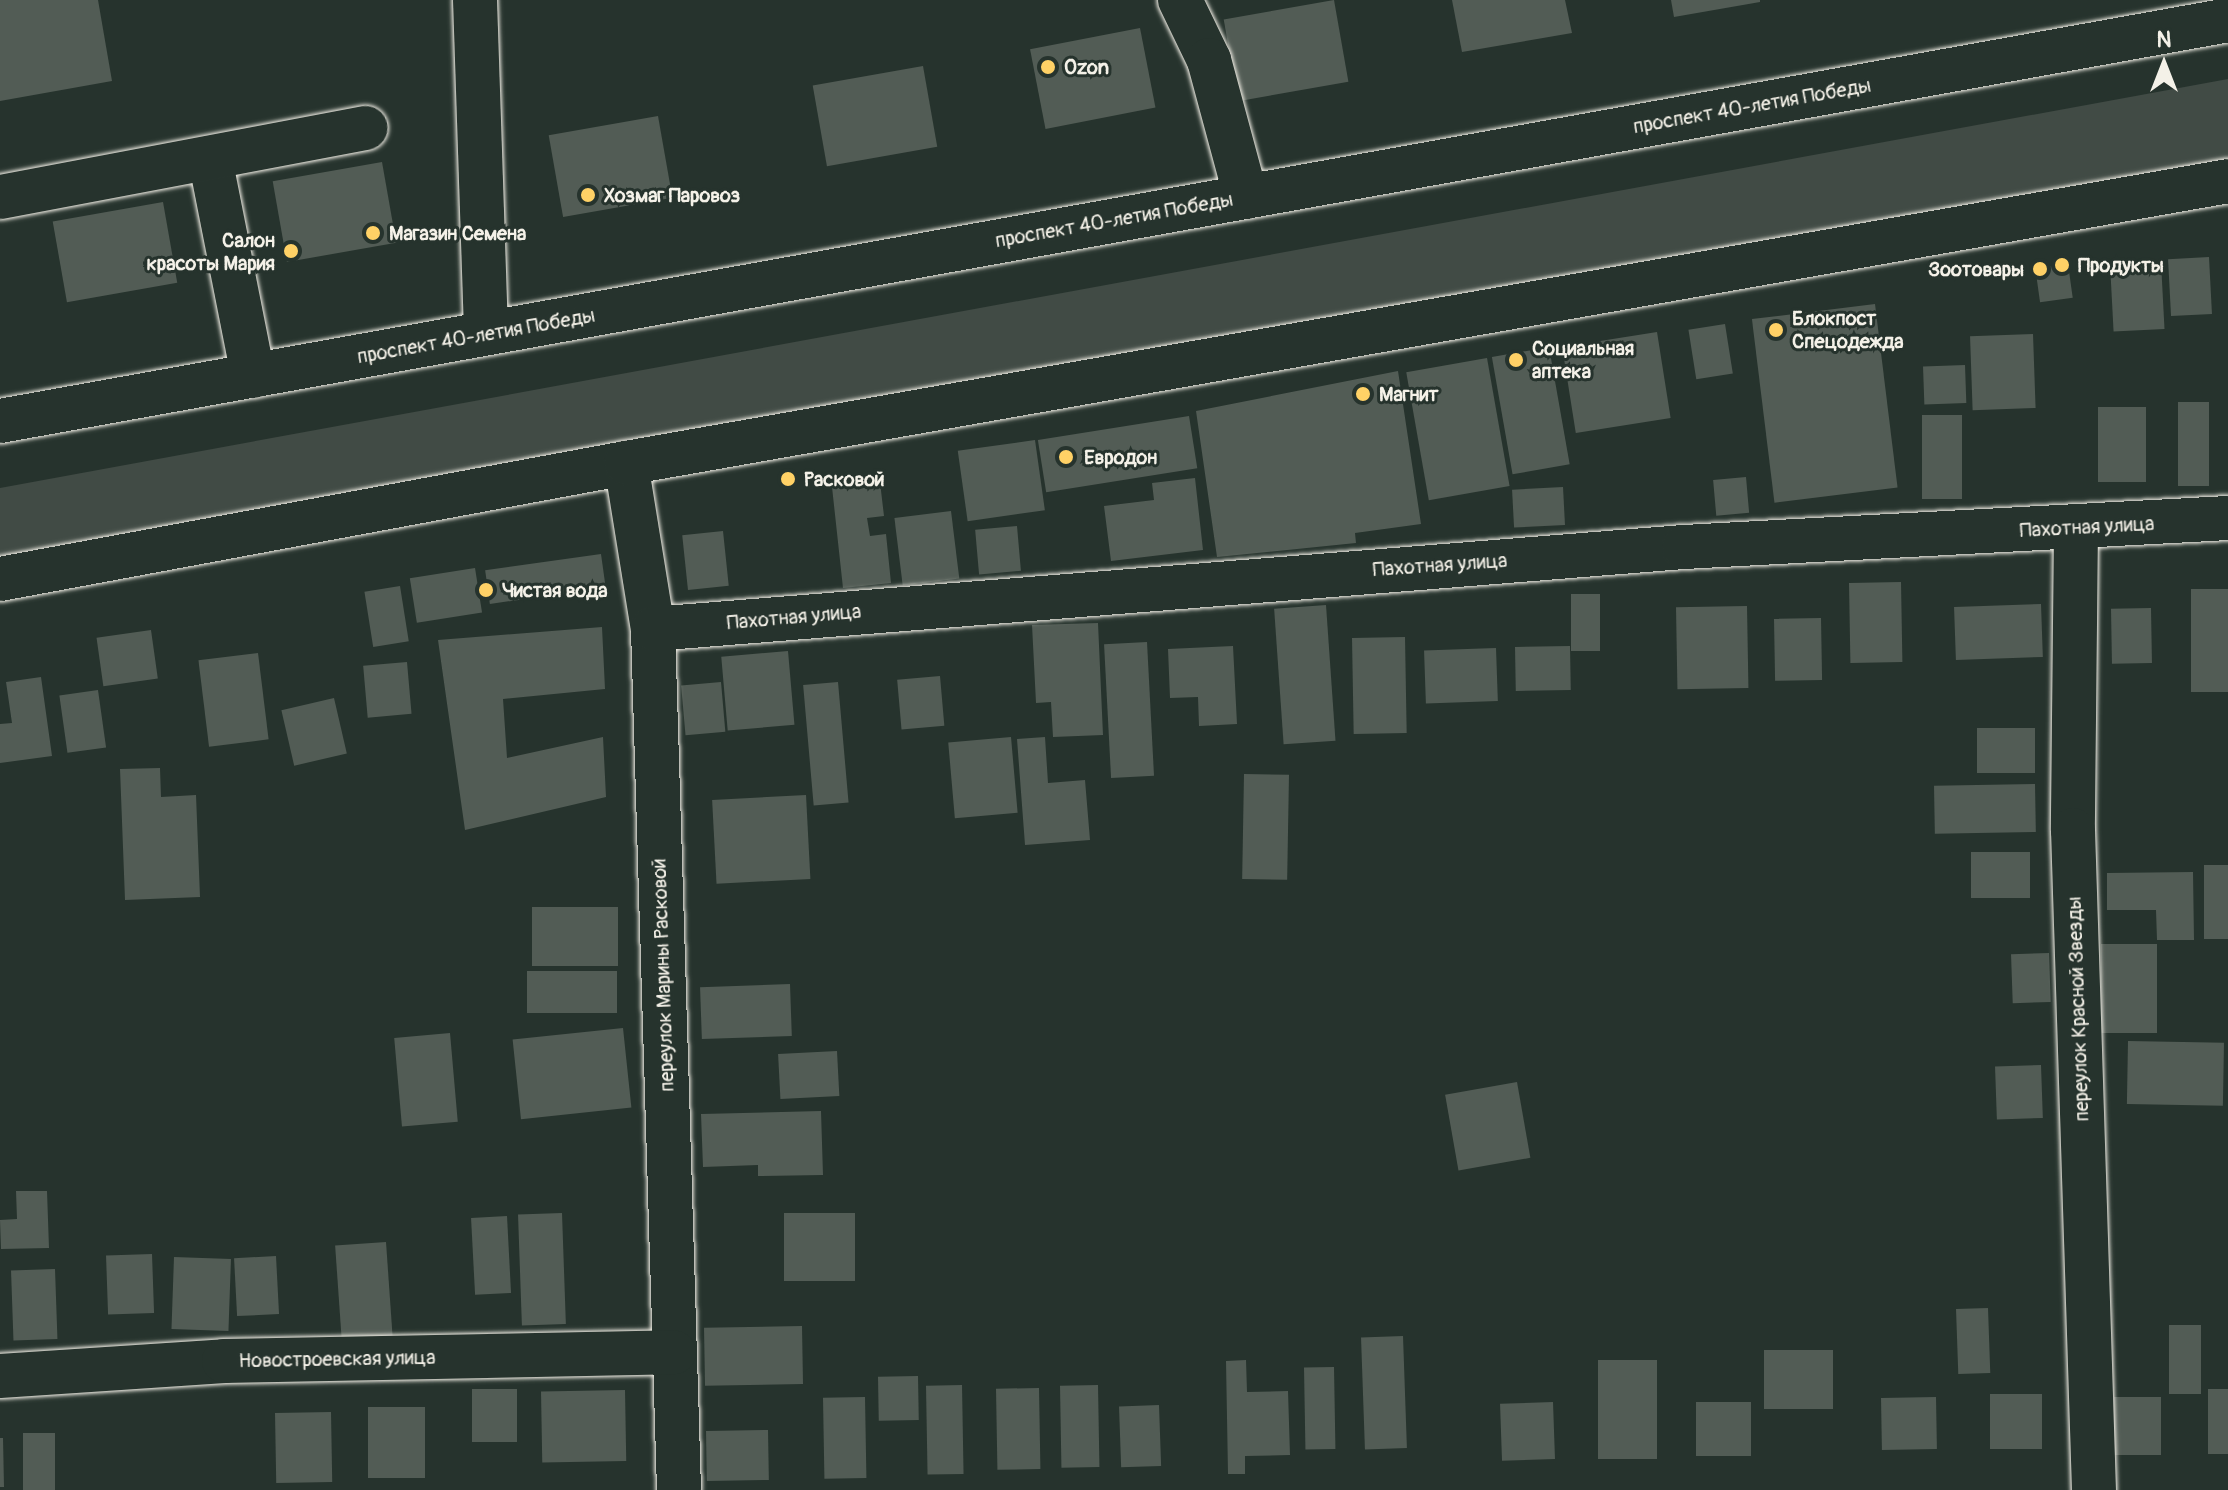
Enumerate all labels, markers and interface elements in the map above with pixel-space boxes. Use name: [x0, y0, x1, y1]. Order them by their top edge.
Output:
north arrow: [2124, 24, 2204, 104]
text: N: [2157, 26, 2171, 54]
place label: Ozon: [1064, 55, 1109, 79]
marker: Ozon: [1039, 58, 1057, 76]
street label: проспект 40-летия Победы: [1631, 73, 1873, 139]
place label: Хозмаг Паровоз: [604, 183, 740, 207]
marker: Хозмаг Паровоз: [579, 186, 597, 204]
street label: проспект 40-летия Победы: [993, 187, 1235, 253]
place label: Магазин Семена: [389, 221, 526, 245]
marker: Магазин Семена: [364, 224, 382, 242]
place label: Салон красоты Мария: [146, 228, 275, 275]
marker: Салон красоты Мария: [282, 242, 300, 260]
place label: Продукты: [2078, 253, 2164, 277]
marker: Продукты: [2053, 256, 2071, 274]
place label: Зоотовары: [1928, 257, 2024, 281]
marker: Зоотовары: [2031, 260, 2049, 278]
street label: проспект 40-летия Победы: [355, 303, 597, 369]
place label: Блокпост Спецодежда: [1792, 306, 1904, 353]
marker: Блокпост Спецодежда: [1767, 321, 1785, 339]
place label: Социальная аптека: [1532, 336, 1634, 383]
marker: Социальная аптека: [1507, 351, 1525, 369]
place label: Магнит: [1379, 382, 1438, 406]
marker: Магнит: [1354, 385, 1372, 403]
place label: Евродон: [1084, 445, 1157, 469]
marker: Евродон: [1055, 446, 1077, 468]
place label: Расковой: [804, 467, 885, 491]
marker: Расковой: [779, 470, 797, 488]
street label: Пахотная улица: [2019, 511, 2155, 543]
street label: Пахотная улица: [1372, 548, 1508, 582]
place label: Чистая вода: [502, 578, 608, 602]
marker: Чистая вода: [477, 581, 495, 599]
street label: Пахотная улица: [726, 599, 862, 635]
street label: переулок Марины Расковой: [647, 858, 679, 1092]
street label: переулок Красной Звезды: [2062, 896, 2094, 1122]
street label: Новостроевская улица: [238, 1345, 436, 1373]

